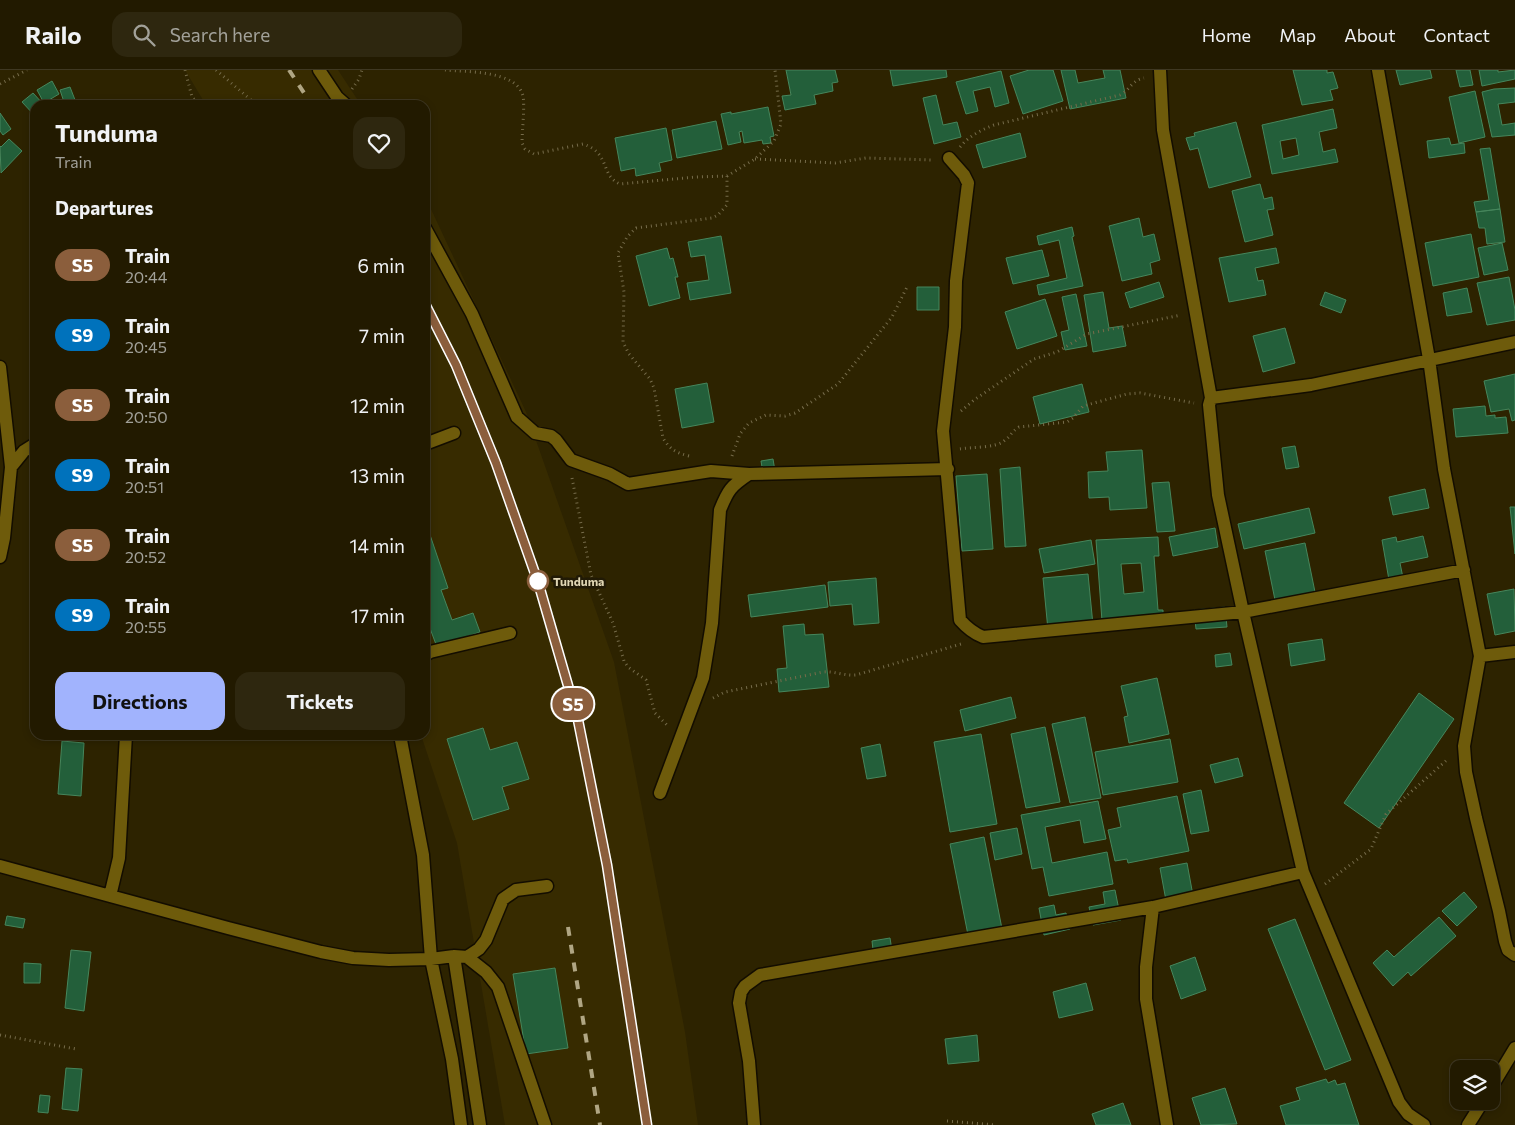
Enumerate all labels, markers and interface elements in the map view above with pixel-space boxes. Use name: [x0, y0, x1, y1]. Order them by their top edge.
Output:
search box: [112, 12, 462, 57]
text: Railo: [25, 20, 82, 49]
icon: search: [130, 21, 158, 49]
text: Search here: [170, 23, 270, 46]
text: Home: [1202, 24, 1251, 46]
text: Map: [1279, 24, 1316, 46]
text: About: [1344, 24, 1396, 46]
text: Contact: [1424, 24, 1490, 46]
button: heart: [353, 117, 405, 169]
text: Tunduma: [55, 118, 158, 147]
text: Train: [55, 152, 92, 171]
text: Departures: [55, 196, 153, 219]
text: Train: [125, 244, 170, 267]
text: S5: [72, 254, 93, 276]
text: 6 min: [357, 254, 405, 277]
text: 20:44: [125, 267, 167, 286]
text: Train: [125, 314, 170, 337]
text: S9: [72, 324, 93, 346]
text: 7 min: [359, 324, 405, 347]
text: 20:45: [125, 337, 167, 356]
text: Train: [125, 384, 170, 407]
text: S5: [72, 394, 93, 416]
text: 12 min: [350, 394, 405, 417]
text: 20:50: [125, 407, 168, 426]
text: Train: [125, 454, 170, 477]
text: S9: [72, 464, 93, 486]
text: 13 min: [350, 464, 405, 487]
text: 20:51: [125, 477, 164, 496]
text: Train: [125, 524, 170, 547]
text: S5: [72, 534, 93, 556]
text: 14 min: [349, 534, 405, 557]
text: 20:52: [125, 547, 166, 566]
marker: Tunduma: [527, 570, 549, 592]
place label: Tunduma: [553, 574, 604, 588]
text: Train: [125, 594, 170, 617]
text: S9: [72, 604, 93, 626]
text: 17 min: [351, 604, 405, 627]
text: 20:55: [125, 617, 166, 636]
button: Directions: [55, 672, 225, 730]
button: Tickets: [235, 672, 405, 730]
line badge: S5: [550, 688, 596, 720]
text: S5: [562, 693, 584, 715]
map controls: [1450, 1060, 1500, 1110]
button: layers: [1450, 1060, 1500, 1110]

